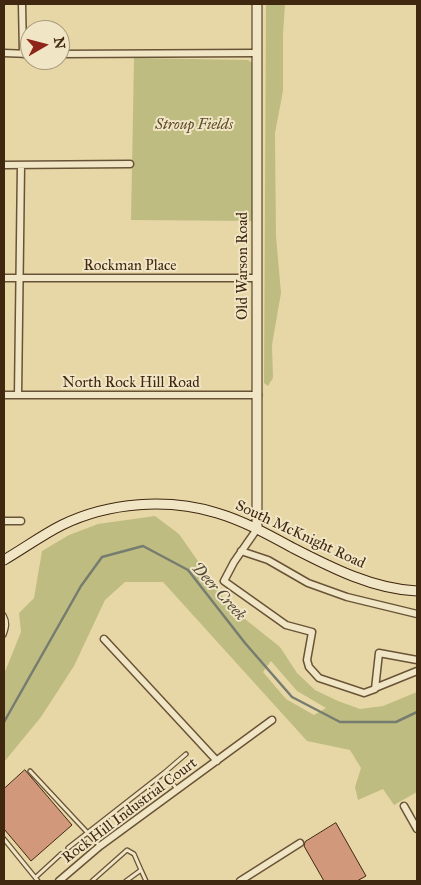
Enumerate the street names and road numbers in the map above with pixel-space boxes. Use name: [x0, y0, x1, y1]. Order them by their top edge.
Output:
street label: Old Warson Road: [234, 212, 252, 320]
street label: Rockman Place: [83, 257, 177, 275]
street label: North Rock Hill Road: [62, 374, 200, 392]
street label: South McKnight Road: [232, 497, 368, 573]
street label: Rock Hill Industrial Court: [59, 754, 201, 868]

